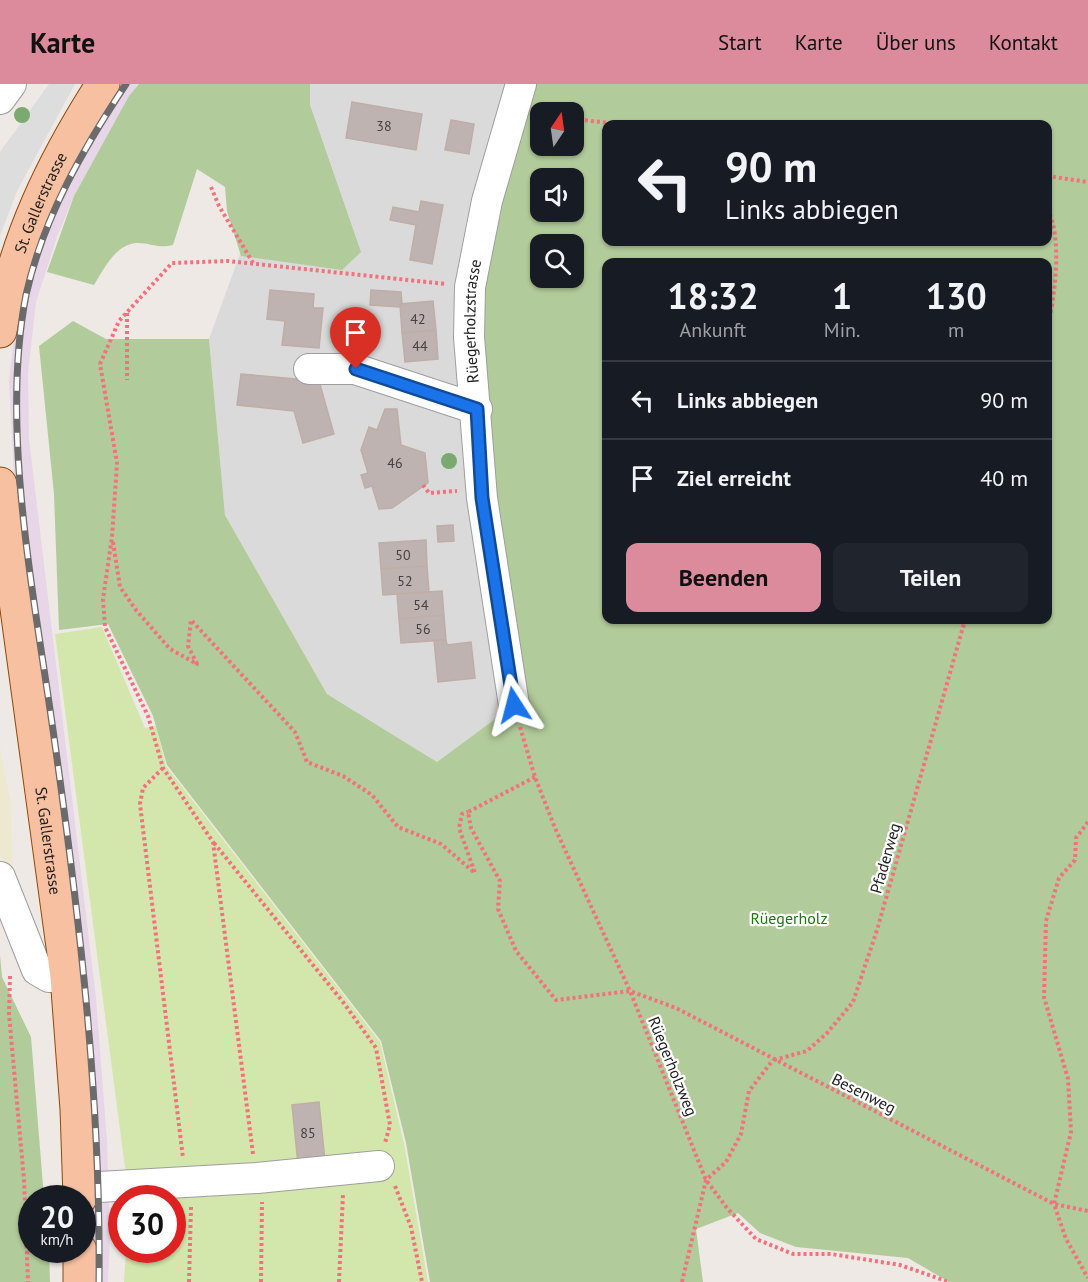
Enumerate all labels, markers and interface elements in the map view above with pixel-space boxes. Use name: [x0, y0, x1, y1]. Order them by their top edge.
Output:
text: Karte: [30, 24, 95, 61]
text: Start: [718, 29, 762, 56]
text: Karte: [795, 29, 843, 56]
text: Über uns: [876, 29, 956, 56]
text: Kontakt: [989, 29, 1058, 56]
north arrow: [530, 102, 584, 156]
map controls: [530, 102, 584, 288]
house number: 38: [376, 117, 392, 135]
text: 90 m: [725, 139, 817, 194]
icon: left: [626, 144, 704, 222]
street label: St. Gallerstrasse: [10, 148, 71, 256]
button: sound: [530, 168, 584, 222]
text: Links abbiegen: [725, 192, 899, 226]
button: search: [530, 234, 584, 288]
street label: Rüegerholzstrasse: [459, 257, 485, 384]
text: 18:32: [667, 272, 759, 319]
text: 1: [832, 272, 852, 319]
text: 130: [926, 272, 987, 319]
pin: [330, 307, 381, 369]
house number: 42: [410, 310, 426, 328]
icon: arrive: [339, 316, 372, 349]
text: Ankunft: [680, 317, 746, 343]
text: Min.: [824, 317, 860, 343]
text: m: [948, 317, 964, 343]
house number: 44: [412, 337, 428, 355]
icon: left: [626, 384, 659, 417]
text: Links abbiegen: [677, 386, 818, 414]
text: 90 m: [980, 386, 1028, 414]
house number: 46: [387, 454, 403, 472]
icon: arrive: [626, 462, 659, 495]
text: Ziel erreicht: [677, 464, 791, 492]
text: 40 m: [980, 464, 1028, 492]
button: Beenden: [626, 543, 821, 612]
button: Teilen: [833, 543, 1028, 612]
house number: 50: [395, 546, 411, 564]
house number: 52: [397, 572, 413, 590]
house number: 54: [413, 596, 429, 614]
house number: 56: [415, 620, 431, 638]
position arrow: [482, 673, 546, 737]
street label: St. Gallerstrasse: [31, 786, 66, 896]
street label: Pfaderweg: [865, 820, 905, 896]
park label: Rüegerholz: [750, 908, 828, 928]
street label: Rüegerholzweg: [644, 1013, 702, 1119]
street label: Besenweg: [829, 1068, 899, 1118]
house number: 85: [300, 1124, 316, 1142]
speed limit sign: 30: [108, 1185, 186, 1263]
text: 20: [40, 1197, 74, 1236]
text: km/h: [41, 1230, 73, 1249]

